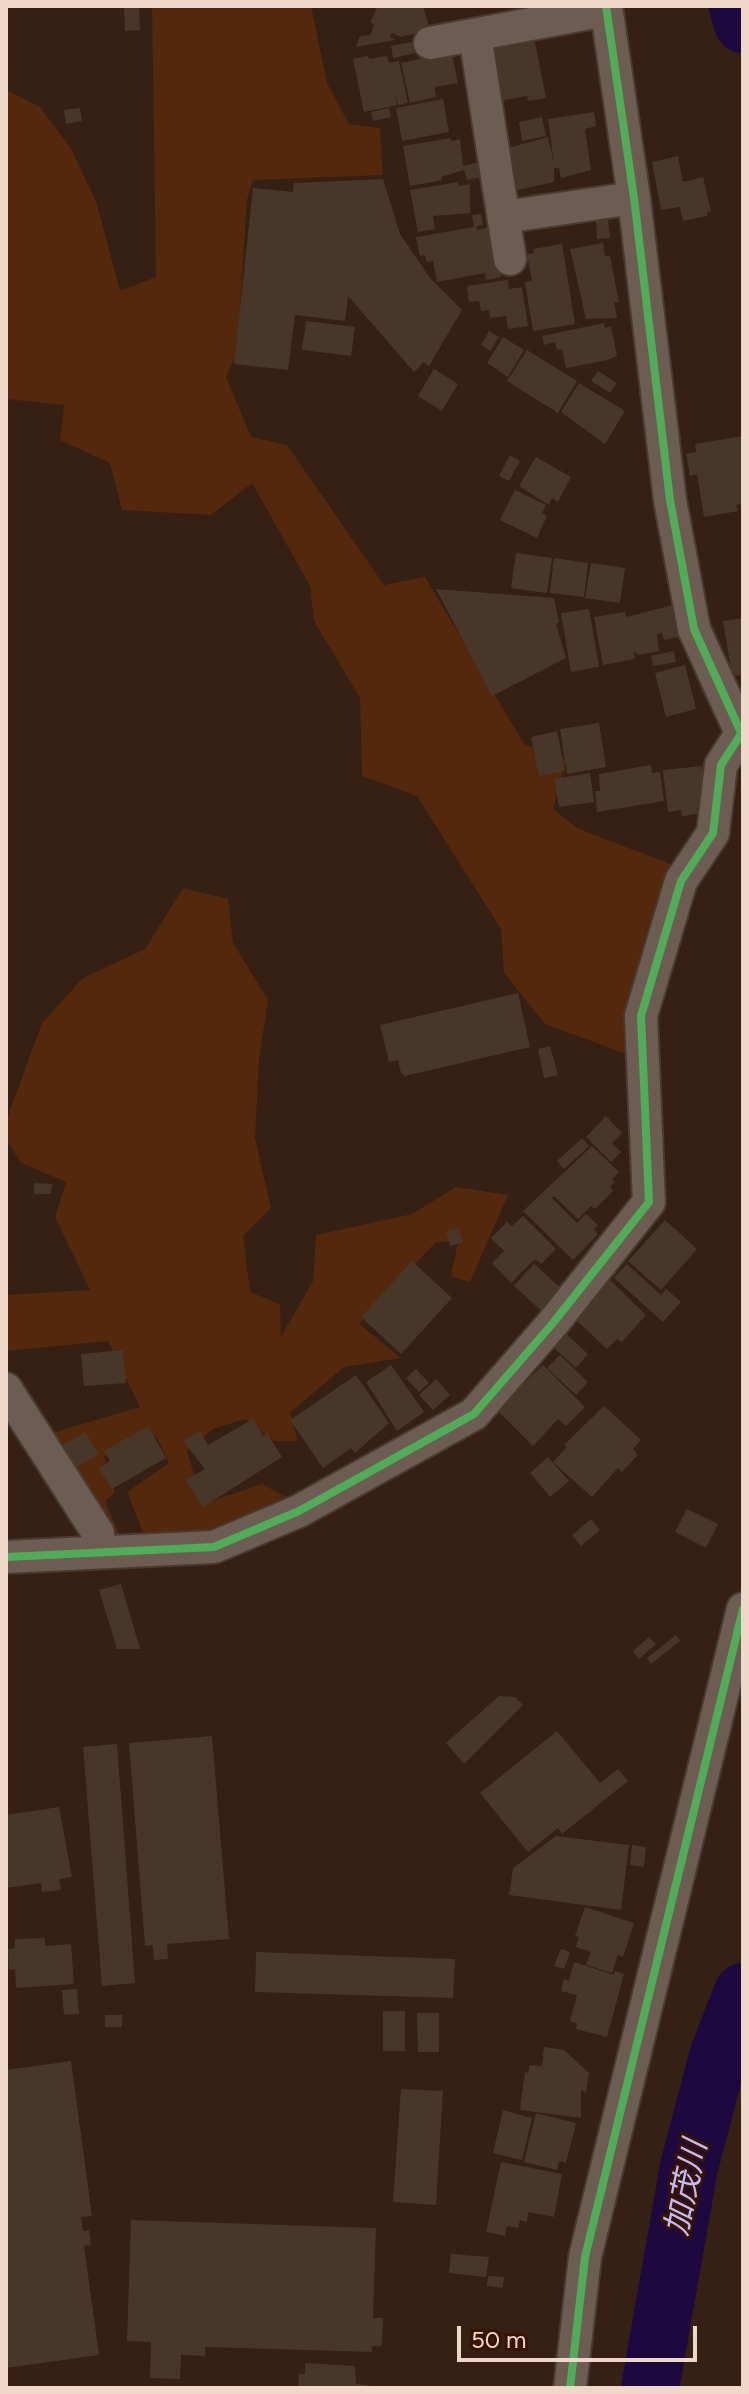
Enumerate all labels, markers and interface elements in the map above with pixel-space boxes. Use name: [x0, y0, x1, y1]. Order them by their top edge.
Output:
water label: 加茂川: [658, 2137, 716, 2239]
scale bar: [461, 2310, 701, 2360]
text: 50 m: [471, 2325, 527, 2354]

